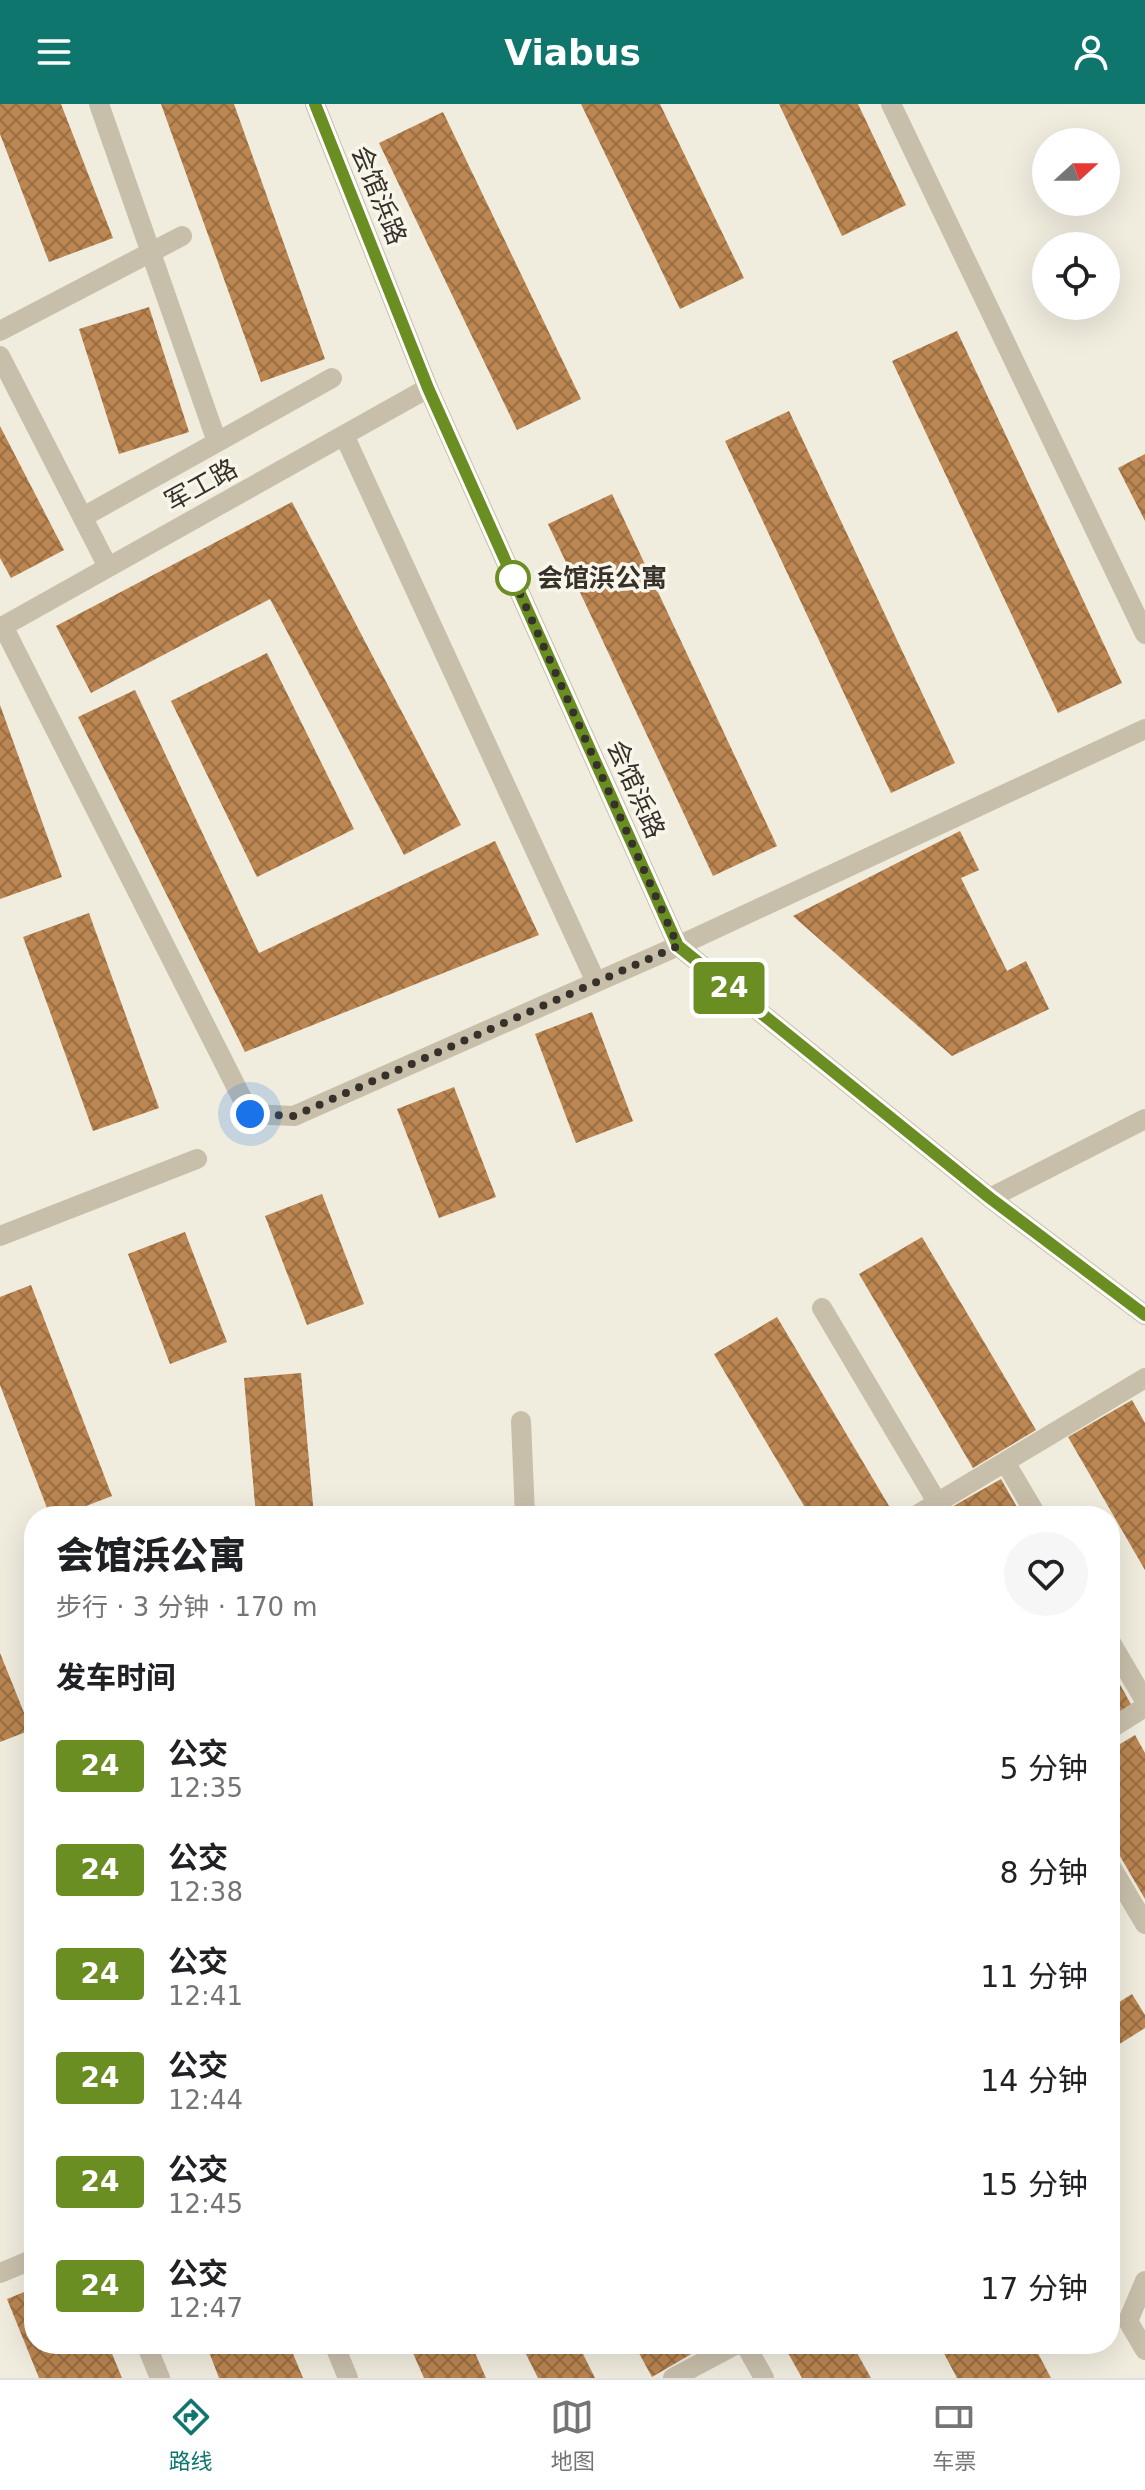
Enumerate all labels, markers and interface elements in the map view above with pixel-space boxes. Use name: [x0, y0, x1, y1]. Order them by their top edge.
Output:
icon: menu: [32, 30, 76, 74]
icon: person: [1069, 30, 1113, 74]
text: Viabus: [504, 32, 641, 73]
north arrow: [1032, 128, 1120, 216]
map controls: [1032, 128, 1120, 320]
street label: 会馆浜路: [346, 141, 412, 249]
button: locate: [1032, 232, 1120, 320]
street label: 军工路: [160, 453, 242, 517]
marker: 会馆浜公寓: [496, 561, 530, 595]
place label: 会馆浜公寓: [537, 563, 667, 593]
street label: 会馆浜路: [601, 735, 671, 843]
line badge: 24: [693, 962, 765, 1014]
text: 24: [710, 971, 748, 1004]
your location: [230, 1094, 270, 1134]
button: heart: [1004, 1532, 1088, 1616]
text: 会馆浜公寓: [56, 1534, 246, 1578]
text: 步行 · 3 分钟 · 170 m: [56, 1592, 318, 1622]
text: 发车时间: [56, 1660, 176, 1695]
text: 公交: [168, 1736, 228, 1771]
text: 24: [81, 1749, 119, 1782]
text: 5 分钟: [999, 1751, 1088, 1786]
text: 12:35: [168, 1773, 243, 1803]
text: 公交: [168, 1840, 228, 1875]
text: 24: [81, 1853, 119, 1886]
text: 8 分钟: [999, 1855, 1088, 1890]
text: 12:38: [168, 1877, 243, 1907]
text: 公交: [168, 1944, 228, 1979]
text: 24: [81, 1957, 119, 1990]
text: 11 分钟: [980, 1959, 1088, 1994]
text: 12:41: [168, 1981, 243, 2011]
text: 公交: [168, 2048, 228, 2083]
text: 24: [81, 2061, 119, 2094]
text: 14 分钟: [980, 2063, 1088, 2098]
text: 12:44: [168, 2085, 243, 2115]
text: 公交: [168, 2152, 228, 2187]
text: 24: [81, 2165, 119, 2198]
text: 15 分钟: [980, 2167, 1088, 2202]
text: 12:45: [168, 2189, 243, 2219]
text: 公交: [168, 2256, 228, 2291]
text: 24: [81, 2269, 119, 2302]
text: 17 分钟: [980, 2271, 1088, 2306]
text: 12:47: [168, 2293, 243, 2323]
tab: 路线: [169, 2395, 213, 2475]
tab: 地图: [550, 2395, 594, 2475]
tab: 车票: [932, 2395, 976, 2475]

